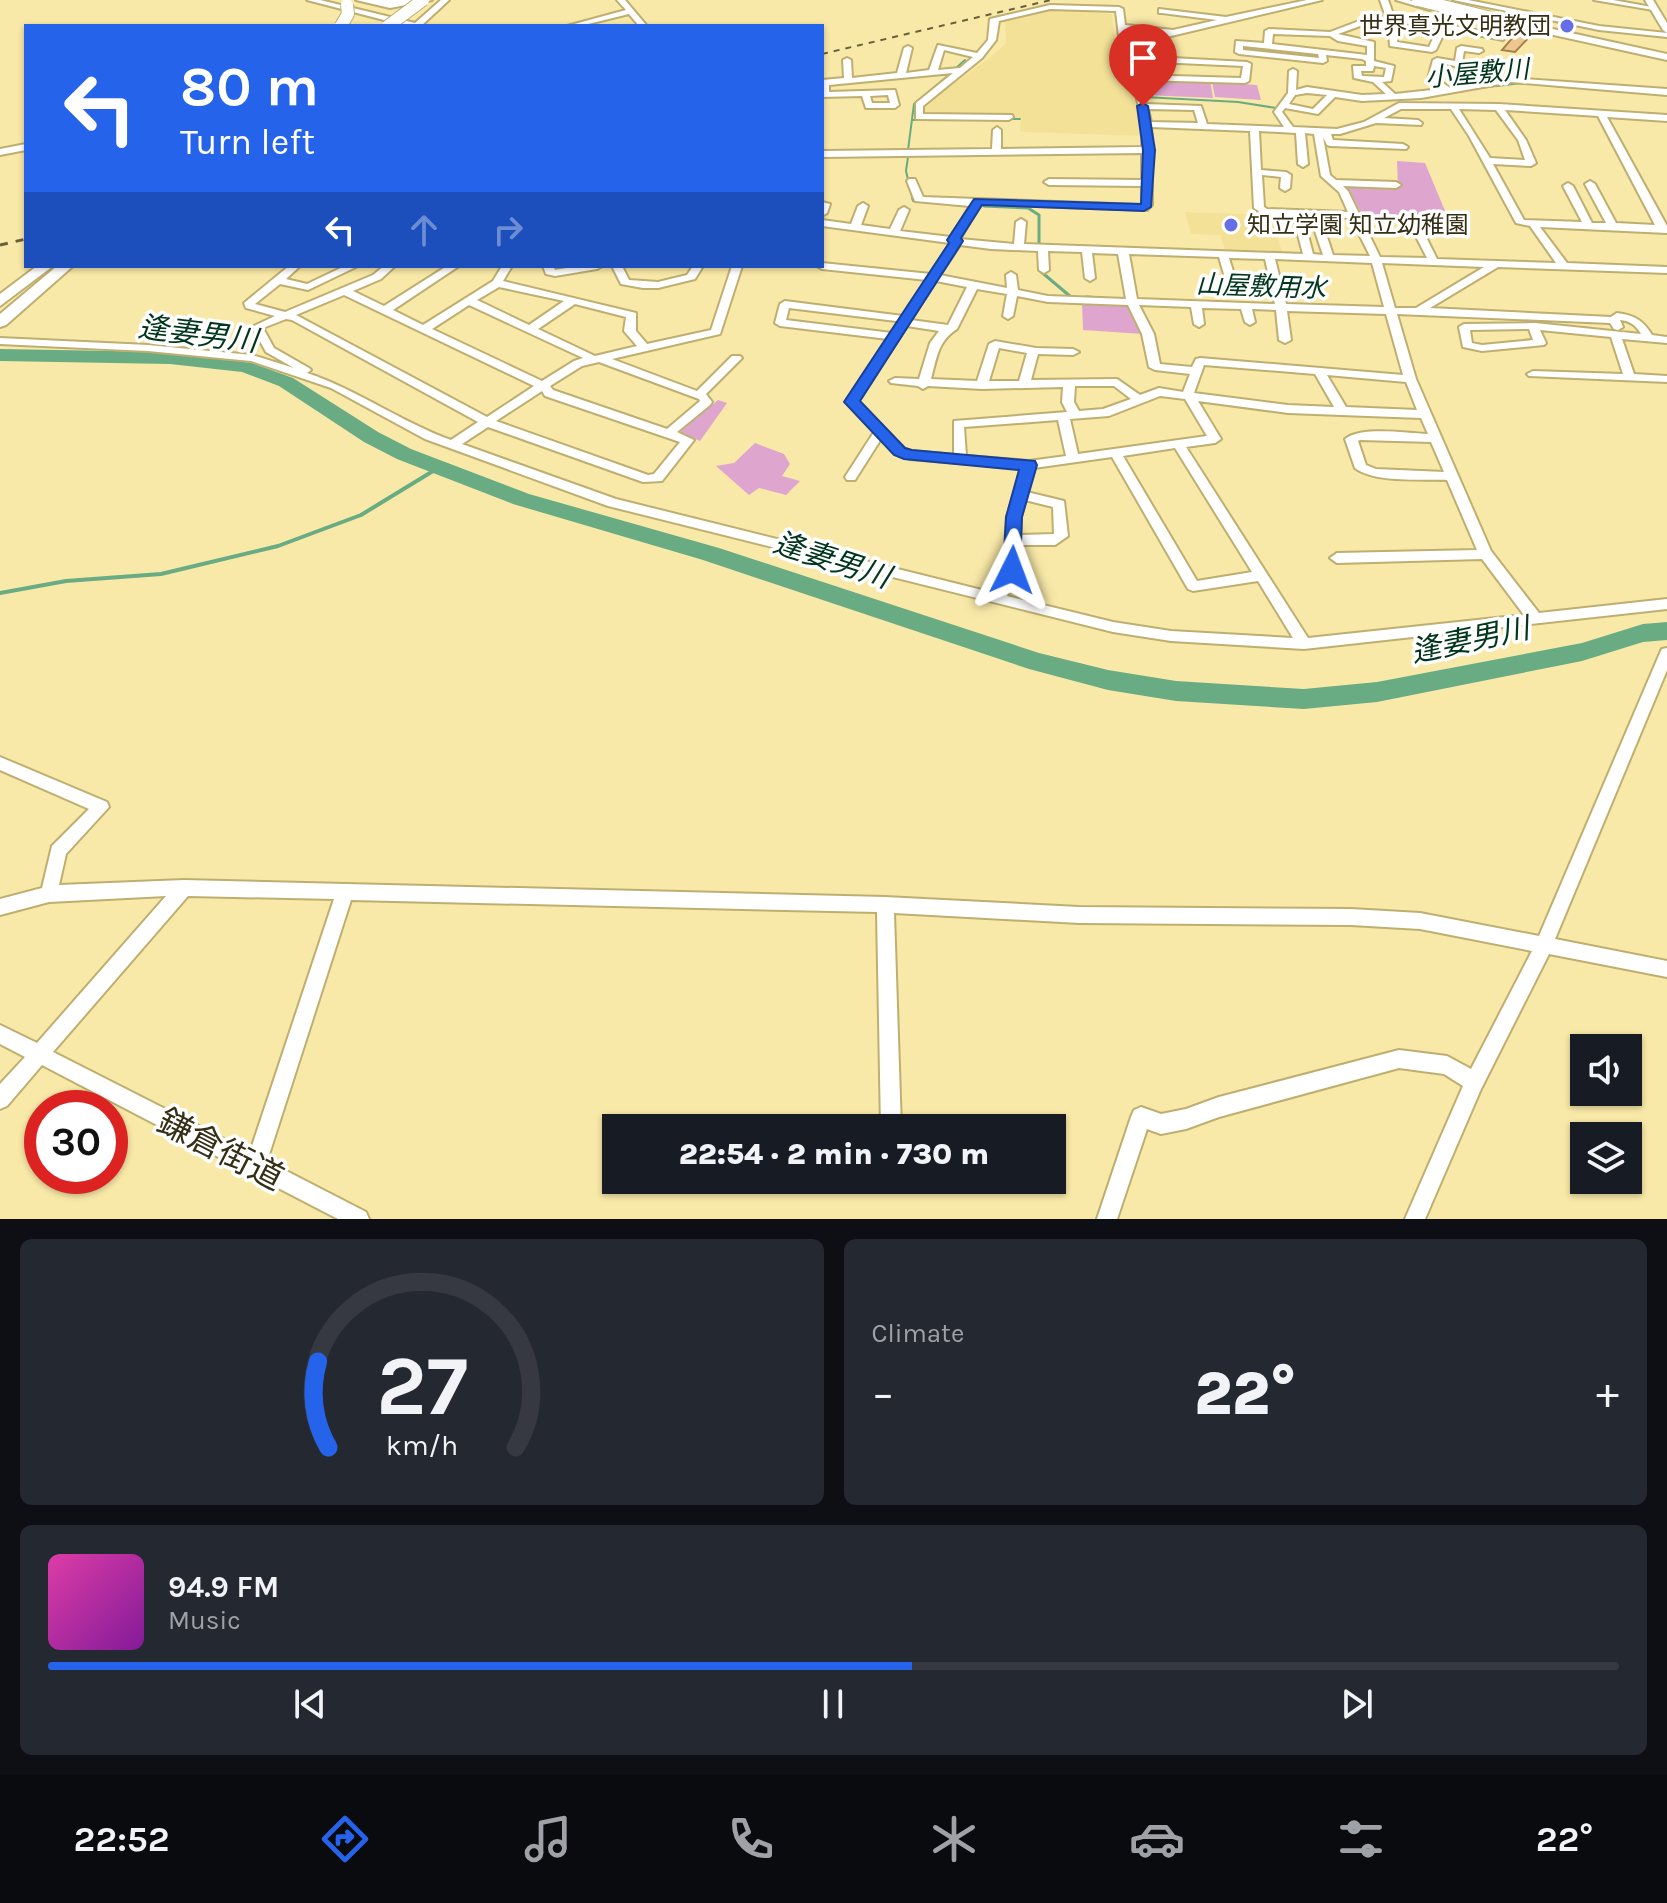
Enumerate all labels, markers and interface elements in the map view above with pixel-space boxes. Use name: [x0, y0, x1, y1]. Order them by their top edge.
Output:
place label: 世界真光文明教団: [1359, 12, 1551, 40]
marker: 世界真光文明教団: [1558, 17, 1576, 35]
pin: [1109, 24, 1177, 106]
icon: arrive: [1121, 36, 1165, 80]
water label: 小屋敷川: [1424, 53, 1533, 93]
text: 80 m: [180, 54, 319, 119]
icon: left: [48, 56, 152, 160]
text: Turn left: [180, 121, 315, 163]
icon: left: [318, 208, 362, 252]
icon: ahead: [402, 208, 446, 252]
icon: right: [486, 208, 530, 252]
place label: 知立学園 知立幼稚園: [1247, 211, 1469, 239]
marker: 知立学園 知立幼稚園: [1222, 216, 1240, 234]
water label: 山屋敷用水: [1195, 269, 1329, 304]
water label: 逢妻男川: [136, 309, 263, 360]
water label: 逢妻男川: [769, 524, 897, 597]
position arrow: [970, 528, 1054, 612]
water label: 逢妻男川: [1408, 609, 1535, 670]
map controls: [1570, 1034, 1642, 1194]
button: sound: [1570, 1034, 1642, 1106]
speed limit sign: 30: [24, 1090, 128, 1194]
street label: 鎌倉街道: [151, 1101, 290, 1199]
button: layers: [1570, 1122, 1642, 1194]
text: 22:54 · 2 min · 730 m: [679, 1136, 989, 1172]
text: Climate: [872, 1318, 964, 1349]
text: 27: [376, 1338, 468, 1435]
text: 22°: [1194, 1359, 1296, 1429]
text: −: [872, 1368, 895, 1419]
text: +: [1596, 1368, 1619, 1419]
text: km/h: [386, 1429, 458, 1462]
text: 94.9 FM: [168, 1569, 279, 1605]
text: Music: [168, 1605, 241, 1636]
icon: previous: [288, 1682, 332, 1726]
icon: pause: [811, 1682, 855, 1726]
icon: next: [1335, 1682, 1379, 1726]
icon: directions: [317, 1811, 373, 1867]
icon: music: [520, 1811, 576, 1867]
icon: phone: [723, 1811, 779, 1867]
icon: climate: [926, 1811, 982, 1867]
icon: car: [1129, 1811, 1185, 1867]
icon: filters: [1333, 1811, 1389, 1867]
text: 22:52: [74, 1818, 170, 1860]
text: 22°: [1536, 1818, 1593, 1860]

